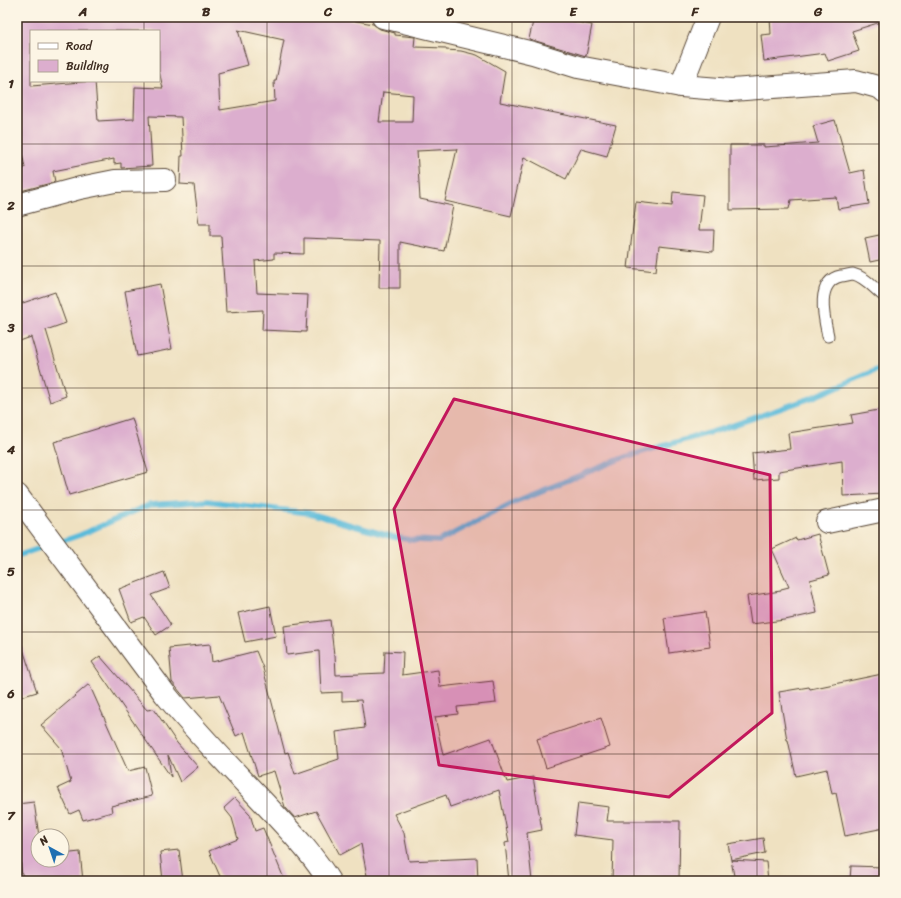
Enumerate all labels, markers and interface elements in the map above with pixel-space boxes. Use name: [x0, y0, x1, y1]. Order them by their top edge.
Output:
text: A: [78, 0, 87, 23]
text: B: [202, 0, 211, 23]
text: C: [323, 0, 333, 23]
text: D: [446, 0, 454, 23]
text: E: [569, 0, 578, 23]
text: F: [690, 0, 699, 23]
text: G: [813, 0, 823, 23]
legend: [30, 30, 160, 82]
text: Road: [66, 35, 93, 57]
text: Building: [66, 55, 109, 77]
text: 1: [8, 72, 14, 95]
text: 2: [6, 194, 15, 217]
text: 3: [6, 316, 15, 339]
text: 4: [6, 438, 16, 461]
text: 5: [7, 560, 15, 583]
text: 6: [6, 682, 15, 705]
text: 7: [7, 804, 16, 827]
north arrow: [30, 828, 70, 868]
text: N: [34, 831, 53, 851]

